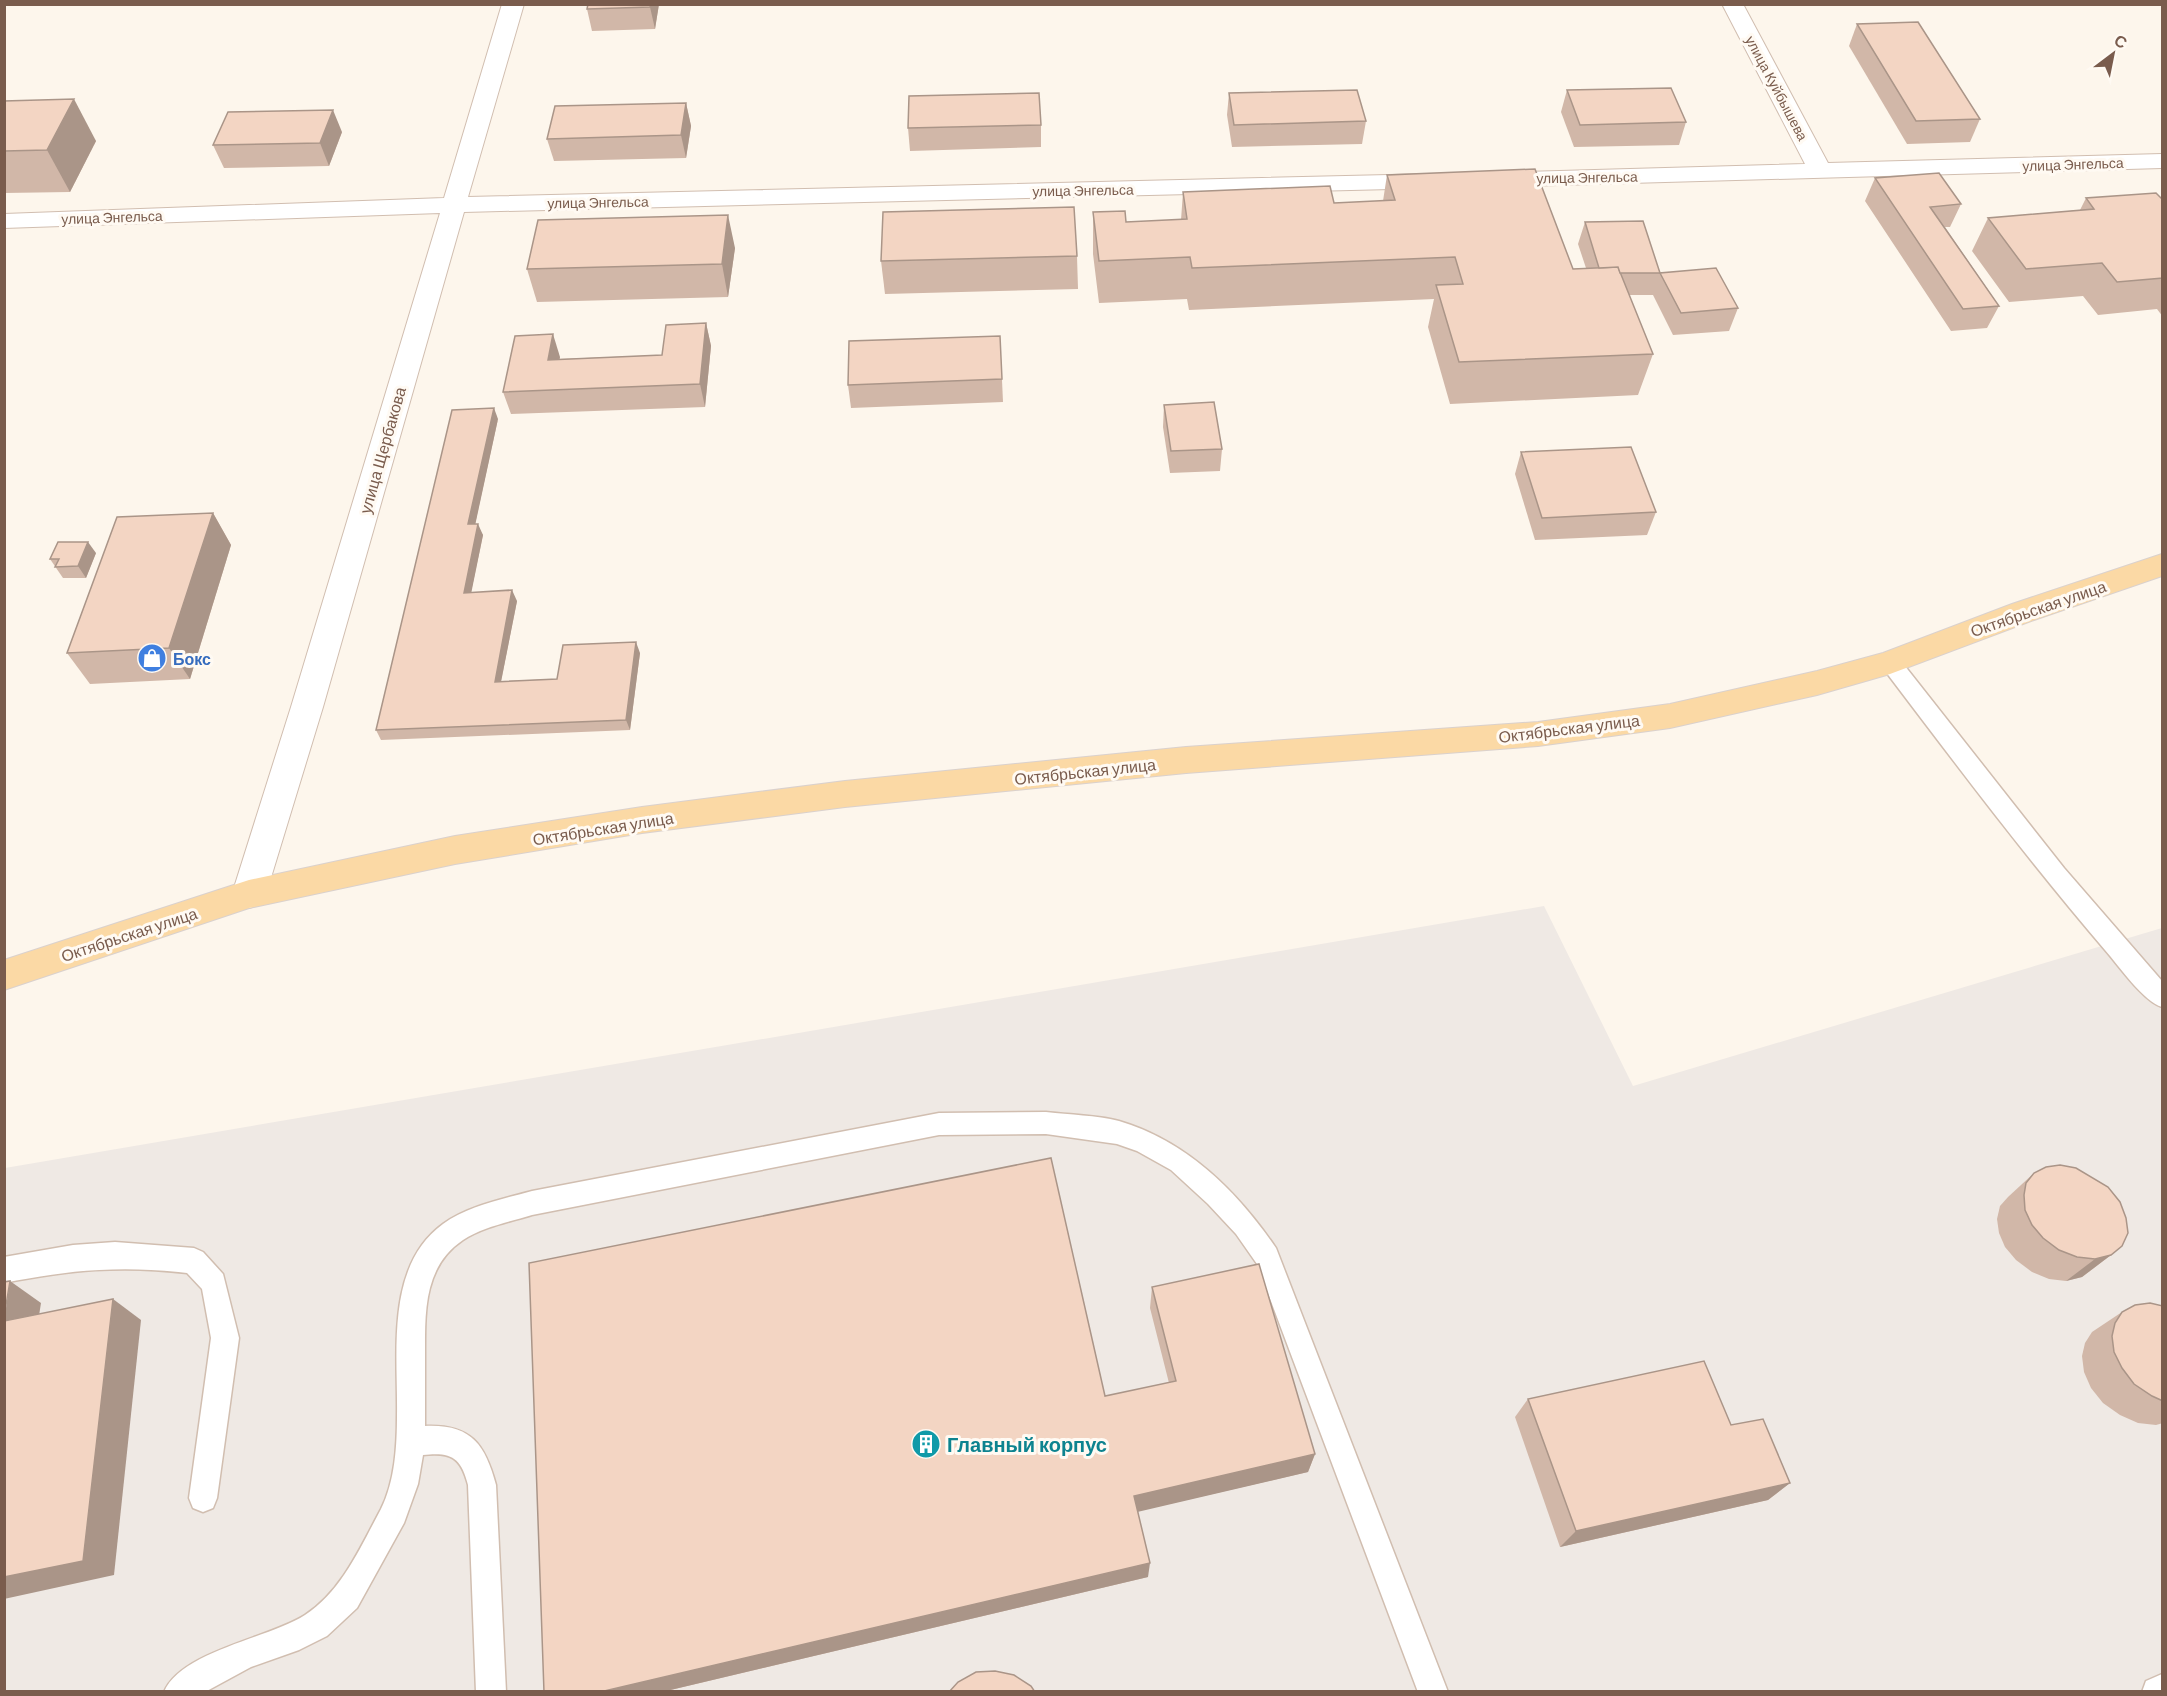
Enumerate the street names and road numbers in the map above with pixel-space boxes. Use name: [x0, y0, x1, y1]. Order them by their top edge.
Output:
street label: улица Куйбышева: [1742, 33, 1812, 144]
street label: улица Энгельса: [2022, 154, 2124, 174]
street label: улица Энгельса: [1536, 168, 1638, 186]
street label: улица Энгельса: [1032, 181, 1134, 199]
street label: улица Энгельса: [547, 193, 649, 211]
street label: улица Энгельса: [61, 207, 163, 227]
street label: улица Щербакова: [355, 384, 409, 516]
street label: Октябрьская улица: [1968, 576, 2108, 640]
street label: Октябрьская улица: [1497, 710, 1641, 746]
street label: Октябрьская улица: [1013, 754, 1157, 788]
street label: Октябрьская улица: [531, 807, 675, 848]
street label: Октябрьская улица: [58, 903, 200, 965]

